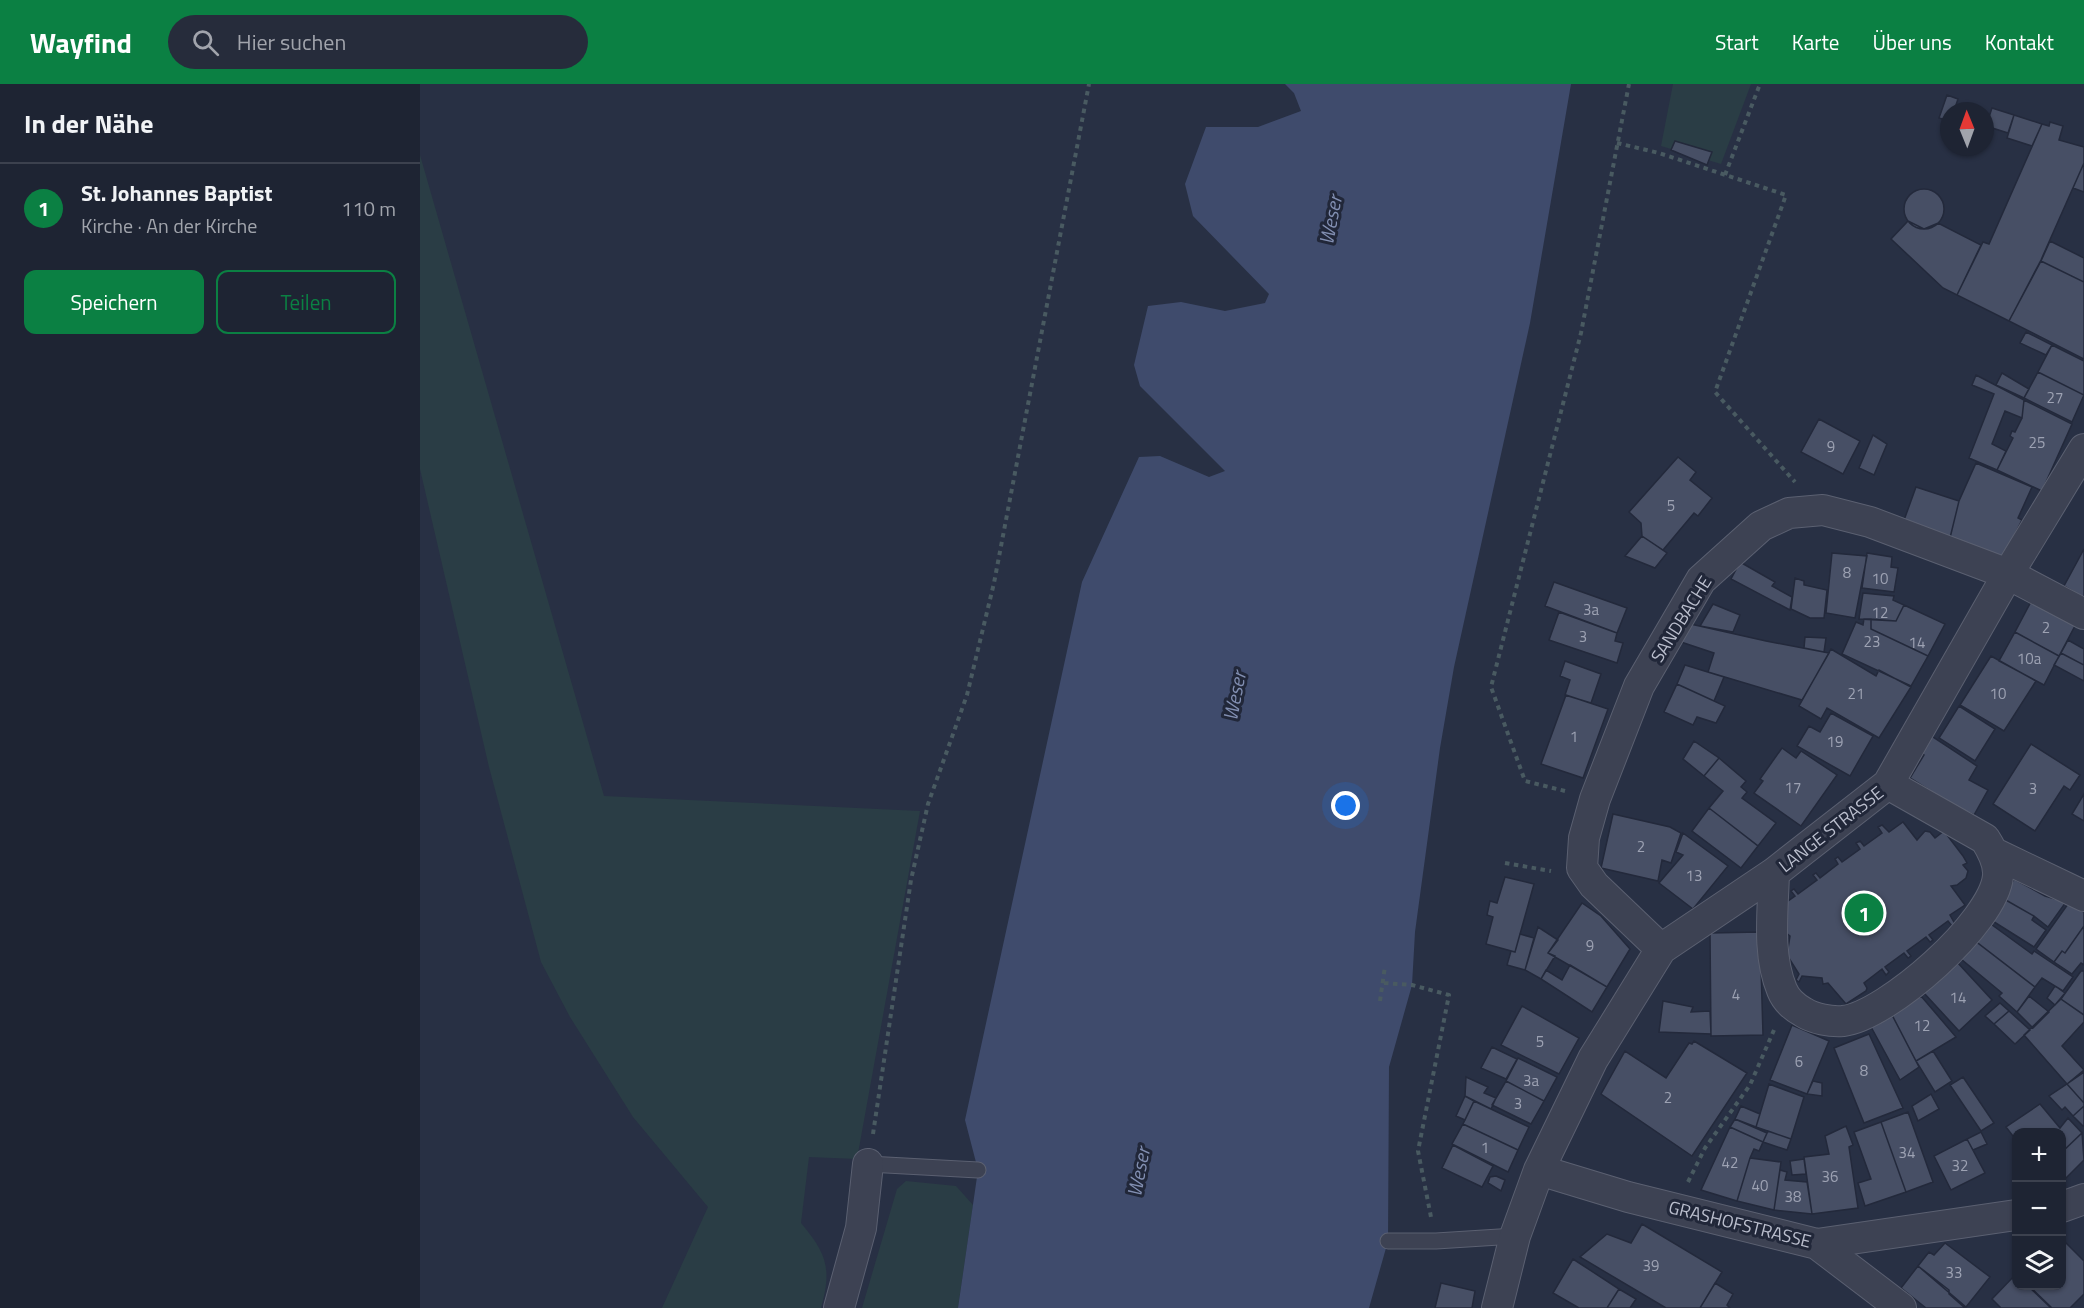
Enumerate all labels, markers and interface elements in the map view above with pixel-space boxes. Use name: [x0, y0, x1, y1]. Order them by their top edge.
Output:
search box: [168, 15, 588, 69]
text: Wayfind: [30, 21, 132, 64]
text: Hier suchen: [237, 25, 346, 59]
icon: search: [189, 26, 222, 59]
text: Start: [1715, 26, 1759, 58]
text: Karte: [1792, 26, 1839, 58]
text: Über uns: [1872, 26, 1952, 58]
text: Kontakt: [1985, 26, 2054, 58]
north arrow: [1940, 102, 1994, 156]
text: In der Nähe: [24, 104, 153, 143]
text: St. Johannes Baptist: [81, 176, 272, 210]
water label: Weser: [1310, 190, 1350, 247]
text: 1: [38, 193, 49, 224]
text: 110 m: [341, 193, 396, 224]
text: Kirche · An der Kirche: [81, 210, 257, 241]
button: Speichern: [24, 270, 204, 334]
button: Teilen: [216, 270, 396, 334]
house number: 27: [2047, 386, 2063, 409]
house number: 25: [2029, 431, 2045, 454]
house number: 9: [1827, 435, 1835, 458]
house number: 5: [1667, 494, 1675, 517]
house number: 8: [1843, 561, 1851, 584]
house number: 10: [1872, 567, 1888, 590]
street label: SANDBACHE: [1644, 571, 1718, 667]
house number: 3a: [1583, 598, 1599, 621]
house number: 12: [1872, 601, 1888, 624]
house number: 2: [2042, 616, 2050, 639]
house number: 3: [1579, 625, 1587, 648]
house number: 23: [1864, 630, 1880, 653]
house number: 14: [1909, 631, 1925, 654]
house number: 10a: [2017, 647, 2042, 670]
water label: Weser: [1214, 666, 1254, 723]
house number: 21: [1848, 682, 1864, 705]
house number: 10: [1990, 682, 2006, 705]
house number: 1: [1570, 725, 1578, 748]
house number: 19: [1827, 730, 1843, 753]
house number: 17: [1785, 776, 1801, 799]
house number: 3: [2029, 777, 2037, 800]
street label: LANGE STRASSE: [1773, 779, 1889, 879]
your location: [1331, 791, 1360, 820]
house number: 2: [1637, 835, 1645, 858]
house number: 13: [1686, 864, 1702, 887]
pin: 1: [1844, 890, 1884, 936]
house number: 9: [1586, 934, 1594, 957]
house number: 4: [1732, 983, 1740, 1006]
house number: 14: [1950, 986, 1966, 1009]
house number: 12: [1914, 1014, 1930, 1037]
house number: 5: [1536, 1030, 1544, 1053]
house number: 6: [1795, 1050, 1803, 1073]
house number: 8: [1860, 1059, 1868, 1082]
house number: 3a: [1523, 1069, 1539, 1092]
house number: 2: [1664, 1086, 1672, 1109]
house number: 3: [1514, 1092, 1522, 1115]
map controls: [2012, 1128, 2066, 1290]
button: +: [2012, 1128, 2066, 1182]
house number: 1: [1481, 1136, 1489, 1159]
house number: 34: [1899, 1141, 1915, 1164]
water label: Weser: [1118, 1142, 1158, 1199]
house number: 42: [1722, 1151, 1738, 1174]
house number: 32: [1952, 1154, 1968, 1177]
house number: 36: [1822, 1165, 1838, 1188]
house number: 40: [1752, 1174, 1768, 1197]
button: −: [2012, 1182, 2066, 1236]
house number: 38: [1785, 1185, 1801, 1208]
street label: GRASHOFSTRASSE: [1666, 1193, 1814, 1255]
button: layers: [2012, 1236, 2066, 1290]
house number: 39: [1643, 1254, 1659, 1277]
house number: 33: [1946, 1261, 1962, 1284]

